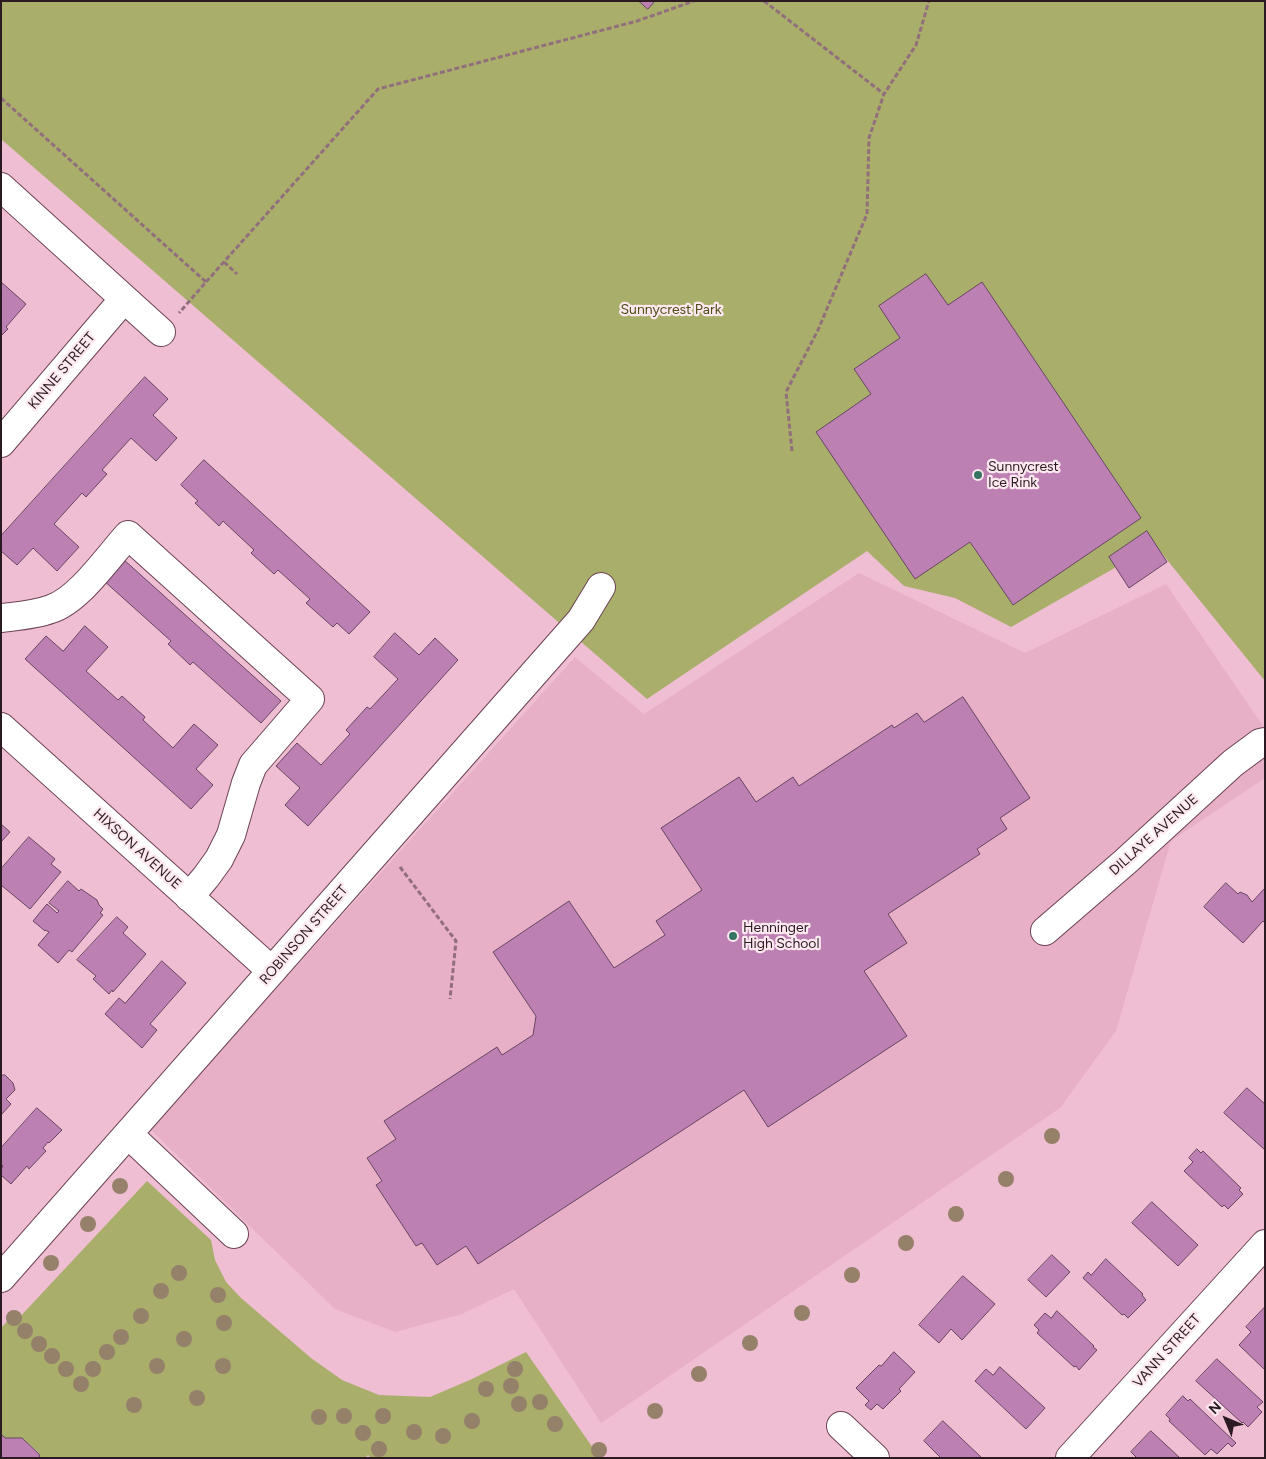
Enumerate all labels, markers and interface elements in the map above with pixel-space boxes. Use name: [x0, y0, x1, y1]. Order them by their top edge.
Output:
park label: Sunnycrest Park: [621, 302, 721, 318]
street label: KINNE STREET: [25, 329, 99, 413]
place label: Sunnycrest Ice Rink: [988, 459, 1059, 492]
marker: Sunnycrest Ice Rink: [972, 469, 984, 481]
street label: DILLAYE AVENUE: [1106, 791, 1202, 879]
street label: HIXSON AVENUE: [90, 805, 184, 893]
street label: ROBINSON STREET: [256, 882, 352, 988]
place label: Henninger High School: [743, 920, 820, 952]
marker: Henninger High School: [727, 930, 739, 942]
street label: VANN STREET: [1130, 1311, 1204, 1391]
north arrow: [1201, 1394, 1251, 1444]
text: N: [1205, 1398, 1225, 1418]

